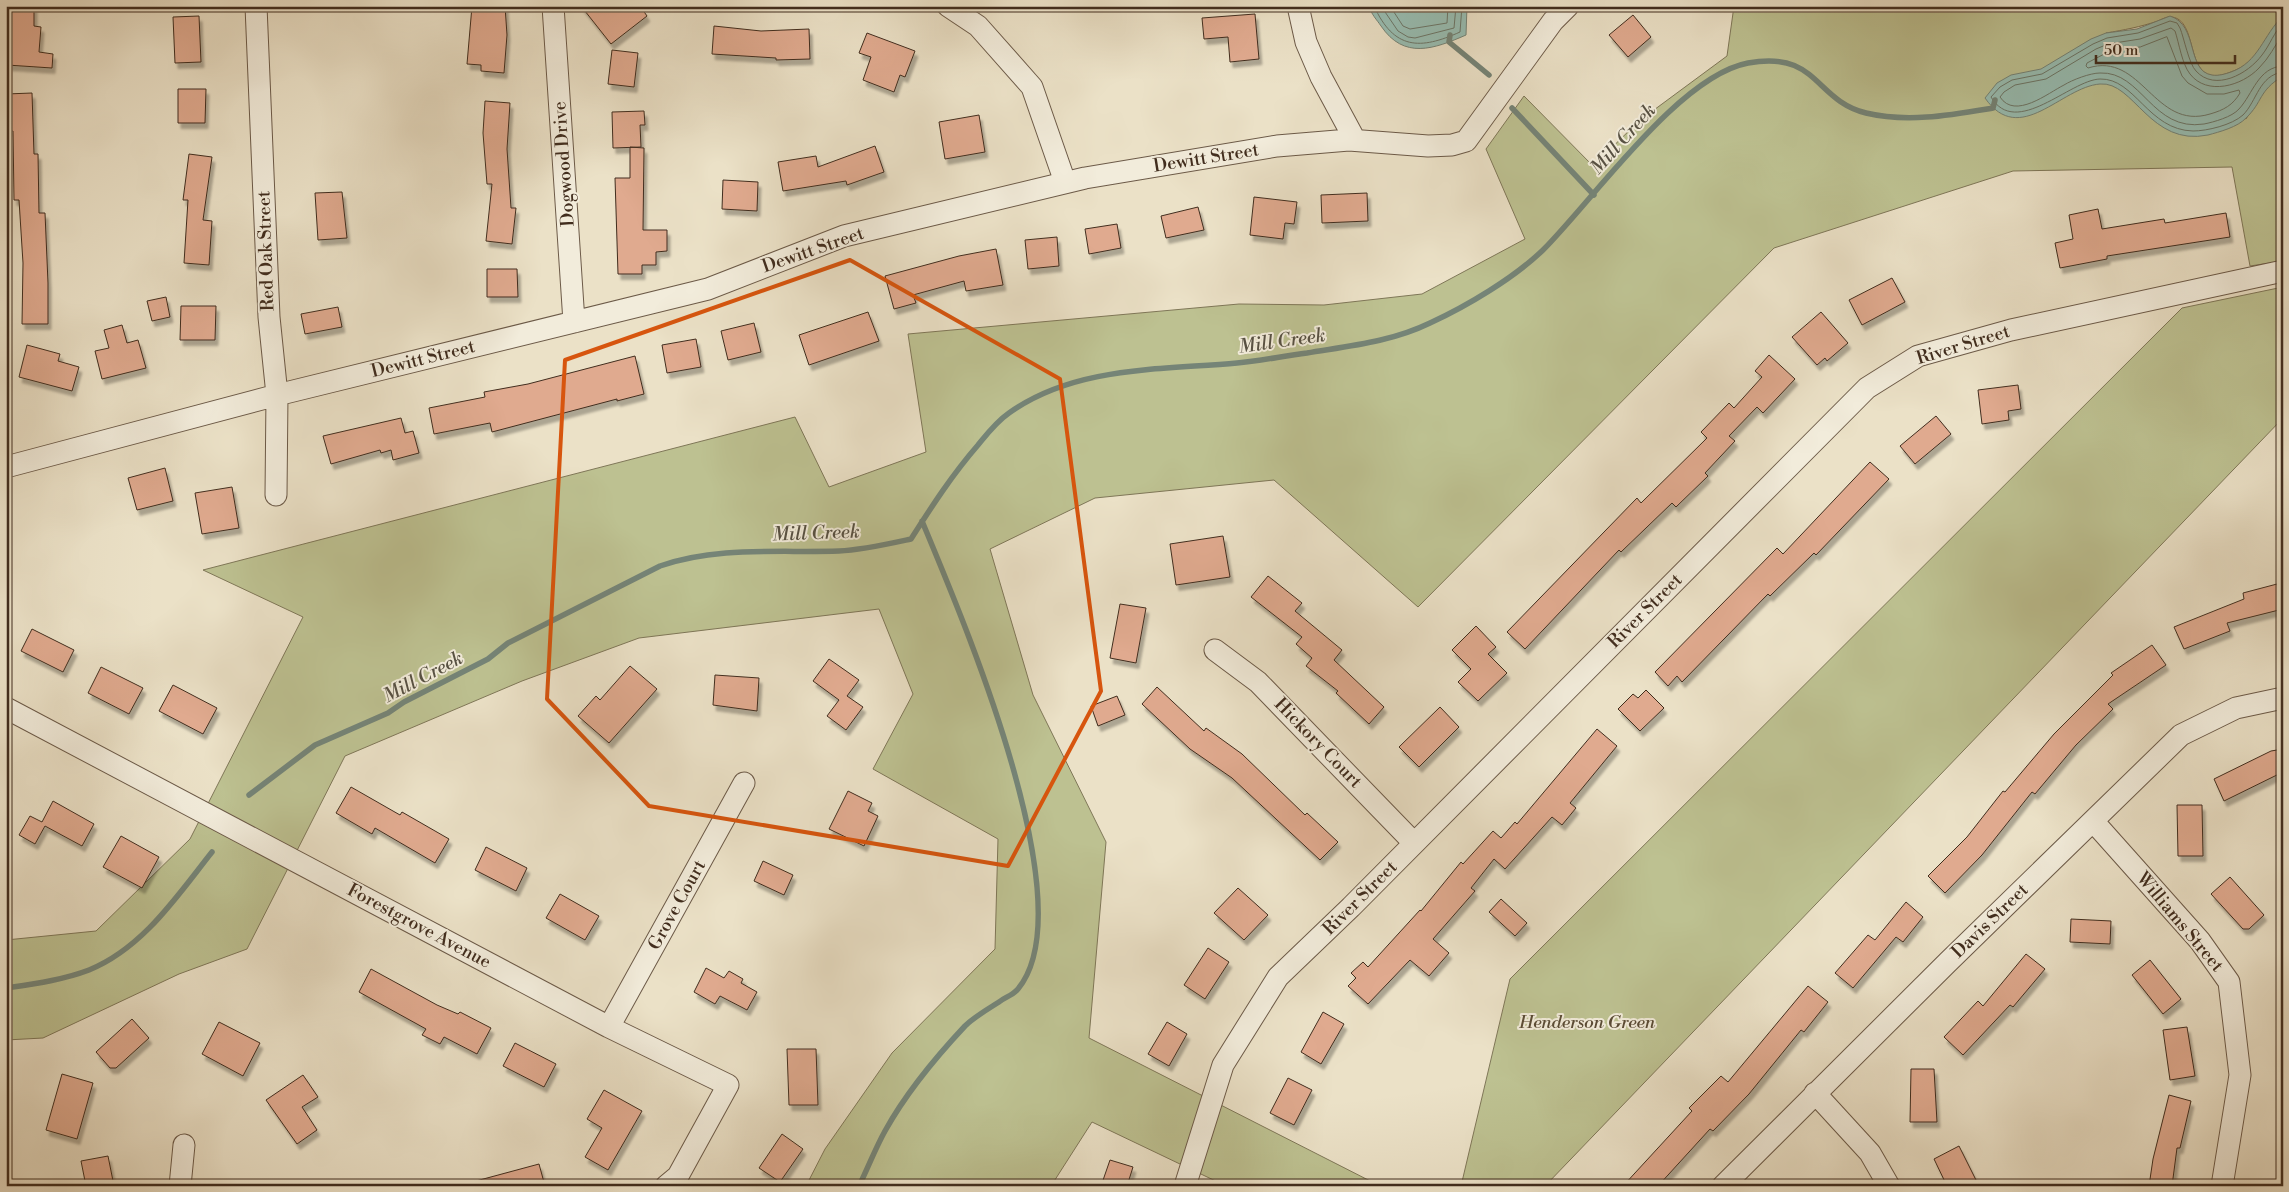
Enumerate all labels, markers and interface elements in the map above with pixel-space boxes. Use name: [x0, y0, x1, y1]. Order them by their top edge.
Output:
scale bar: [2096, 32, 2235, 64]
text: 50 m: [2104, 41, 2138, 60]
water label: Mill Creek: [1585, 98, 1661, 179]
street label: Dogwood Drive: [548, 101, 580, 227]
street label: Dewitt Street: [1152, 138, 1261, 178]
street label: Red Oak Street: [252, 190, 280, 312]
street label: Dewitt Street: [759, 222, 868, 278]
street label: River Street: [1913, 320, 2013, 370]
water label: Mill Creek: [1237, 323, 1327, 359]
street label: Dewitt Street: [369, 335, 478, 383]
water label: Mill Creek: [772, 519, 860, 547]
street label: River Street: [1603, 568, 1688, 653]
water label: Mill Creek: [379, 646, 467, 708]
street label: Hickory Court: [1269, 693, 1367, 794]
street label: Grove Court: [643, 855, 711, 954]
street label: River Street: [1318, 855, 1403, 940]
street label: Williams Street: [2131, 867, 2229, 977]
street label: Forestgrove Avenue: [343, 878, 495, 974]
street label: Davis Street: [1947, 878, 2034, 963]
park label: Henderson Green: [1518, 1011, 1656, 1034]

